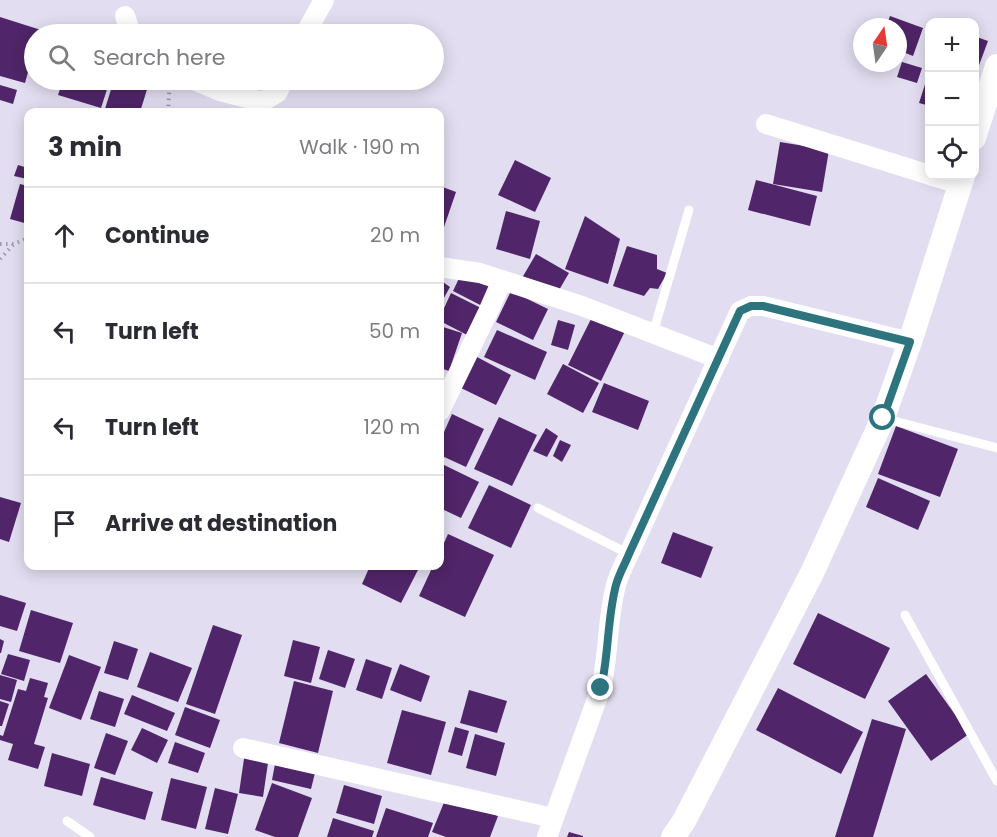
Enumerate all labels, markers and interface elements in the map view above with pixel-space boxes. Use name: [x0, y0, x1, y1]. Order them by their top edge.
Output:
north arrow: [853, 18, 907, 72]
map controls: [925, 18, 979, 180]
button: +: [925, 18, 979, 72]
search box: [24, 24, 444, 90]
icon: search: [45, 41, 78, 74]
text: Search here: [93, 42, 226, 73]
button: −: [925, 72, 979, 126]
button: locate: [925, 126, 979, 180]
text: 3 min: [48, 129, 122, 165]
text: Walk · 190 m: [299, 133, 420, 161]
icon: ahead: [48, 219, 81, 252]
text: Continue: [105, 220, 209, 251]
text: 20 m: [370, 221, 420, 249]
icon: left: [48, 315, 81, 348]
text: Turn left: [105, 316, 199, 347]
text: 50 m: [369, 317, 420, 345]
route start: [869, 404, 895, 430]
icon: left: [48, 411, 81, 444]
text: Turn left: [105, 412, 199, 443]
text: 120 m: [364, 413, 420, 441]
icon: arrive: [48, 507, 81, 540]
text: Arrive at destination: [105, 508, 337, 539]
route end: [587, 674, 613, 700]

